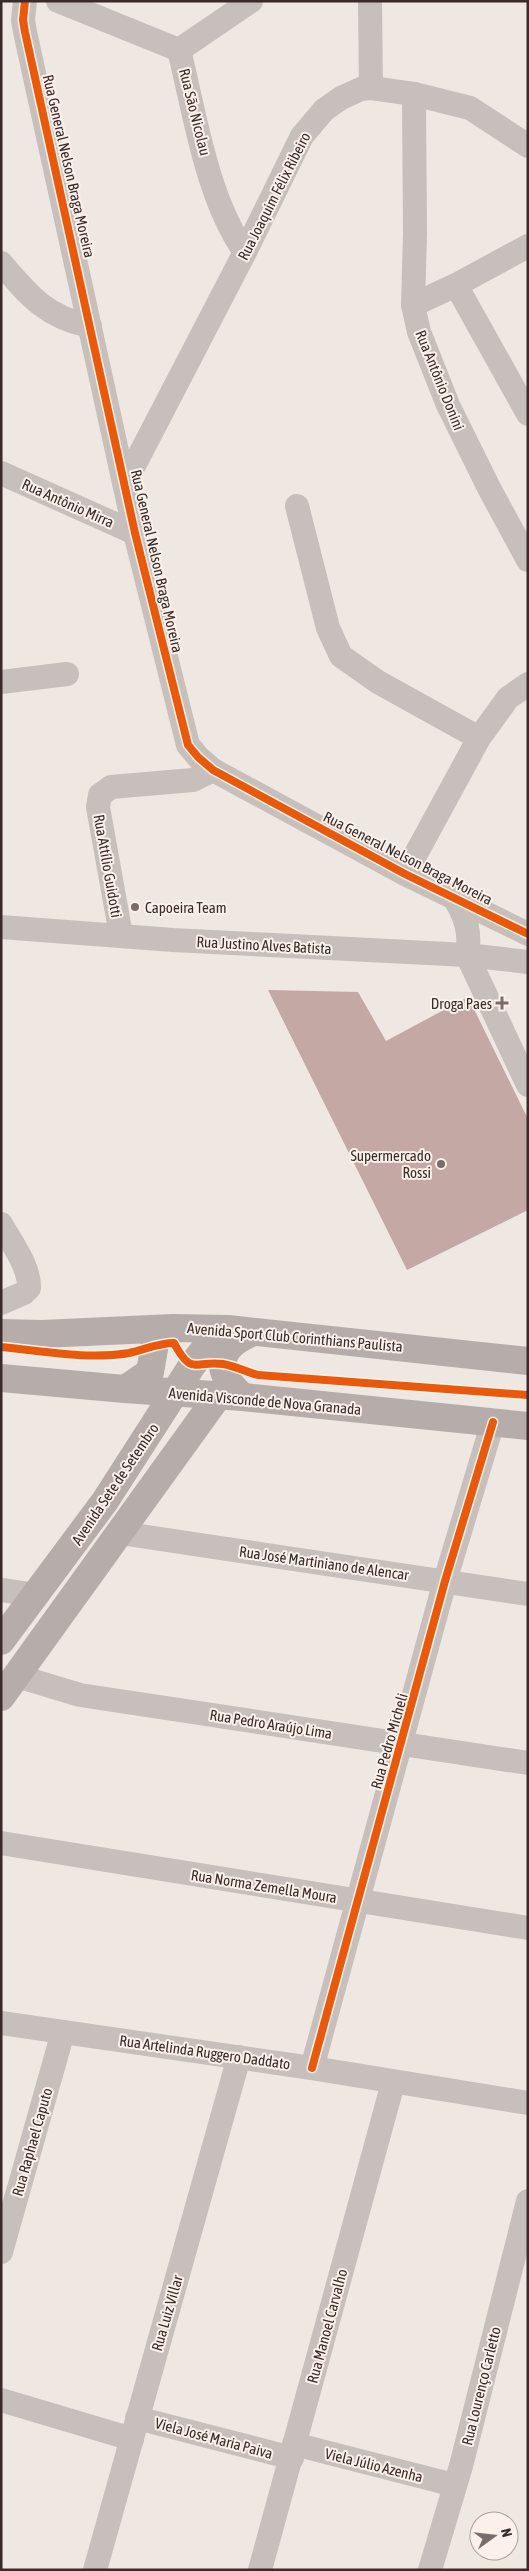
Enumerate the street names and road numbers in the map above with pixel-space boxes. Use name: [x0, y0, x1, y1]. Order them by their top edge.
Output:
street label: Rua São Nicolau: [176, 67, 214, 157]
street label: Rua General Nelson Braga Moreira: [40, 73, 98, 259]
street label: Rua Joaquim Félix Ribeiro: [234, 129, 314, 263]
street label: Rua Antônio Donini: [412, 328, 468, 432]
street label: Rua General Nelson Braga Moreira: [128, 468, 186, 654]
street label: Rua Antônio Mirra: [20, 475, 116, 531]
street label: Rua General Nelson Braga Moreira: [321, 808, 495, 908]
street label: Rua Attílio Guidotti: [91, 813, 125, 919]
street label: Rua Justino Alves Batista: [196, 933, 332, 957]
street label: Avenida Sport Club Corinthians Paulista: [187, 1319, 403, 1355]
street label: Avenida Visconde de Nova Granada: [168, 1384, 362, 1418]
street label: Avenida Sete de Setembro: [68, 1420, 162, 1548]
street label: Rua José Martiniano de Alencar: [238, 1543, 410, 1583]
street label: Rua Pedro Micheli: [367, 1691, 411, 1791]
street label: Rua Pedro Araújo Lima: [209, 1706, 333, 1742]
street label: Rua Norma Zemella Moura: [190, 1866, 338, 1906]
street label: Rua Artelinda Ruggero Daddato: [118, 2032, 292, 2072]
street label: Rua Raphael Caputo: [8, 2086, 56, 2198]
street label: Rua Manoel Carvalho: [304, 2267, 350, 2385]
street label: Rua Luiz Villar: [148, 2273, 186, 2353]
street label: Rua Lourenço Carletto: [458, 2325, 504, 2447]
street label: Viela José Maria Paiva: [153, 2414, 275, 2462]
street label: Viela Júlio Azenha: [323, 2445, 425, 2485]

